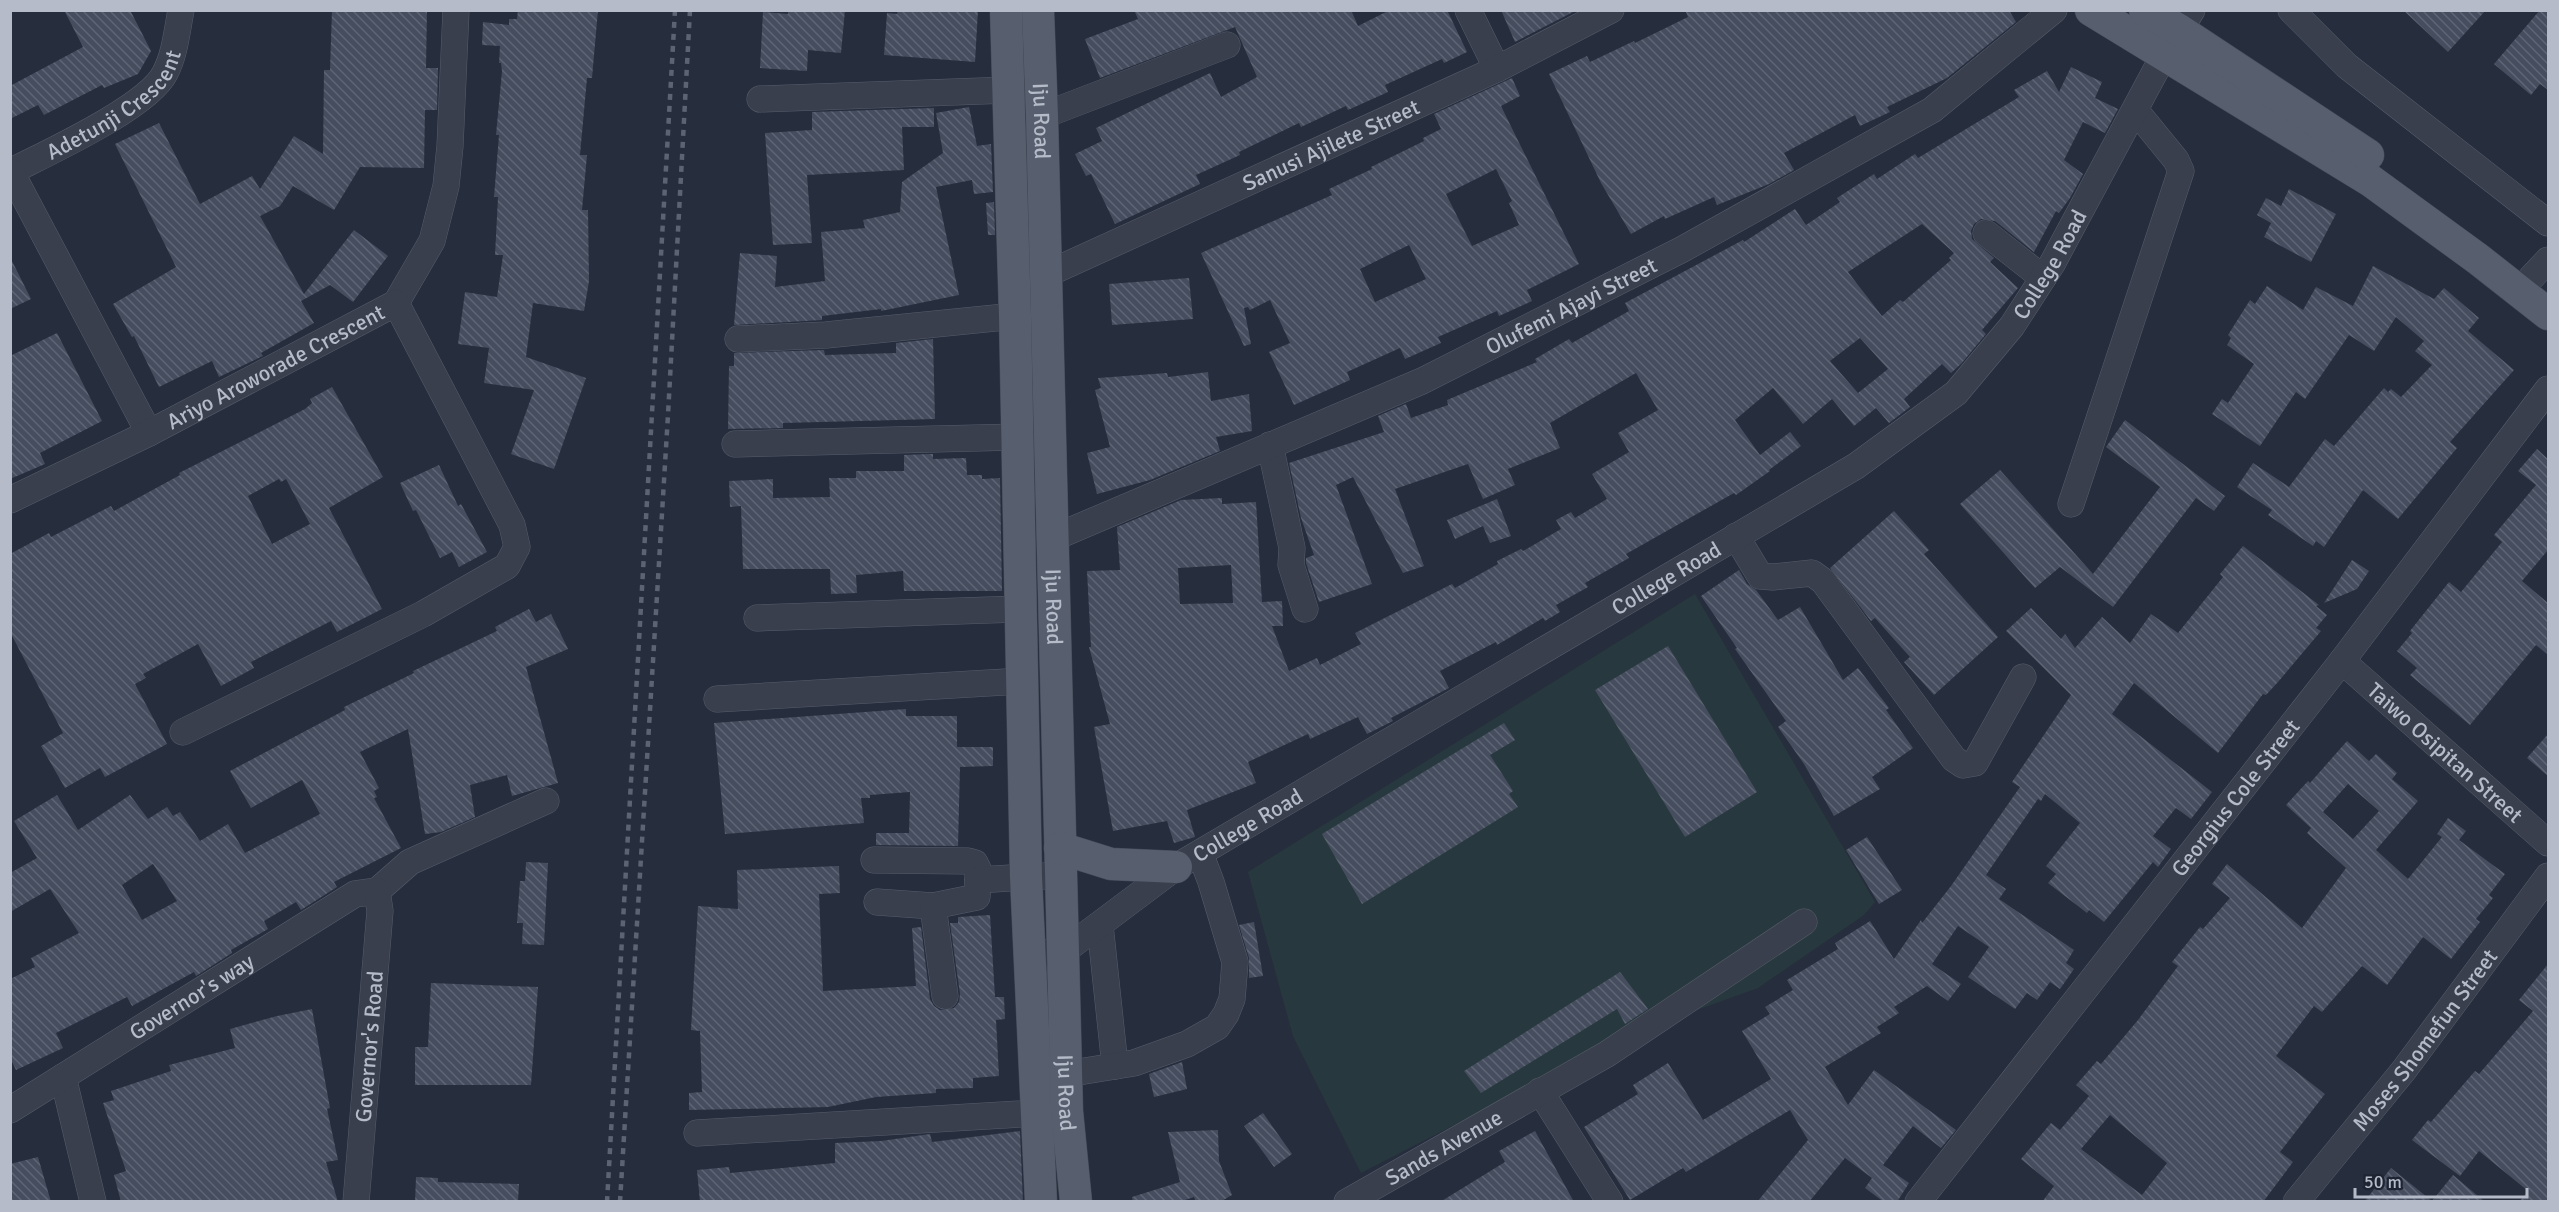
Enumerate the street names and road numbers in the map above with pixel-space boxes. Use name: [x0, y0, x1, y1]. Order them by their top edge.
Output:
street label: Adetunji Crescent: [42, 47, 187, 166]
street label: Iju Road: [1027, 82, 1056, 160]
street label: Sanusi Ajilete Street: [1238, 93, 1424, 197]
street label: College Road: [2007, 205, 2093, 324]
street label: Olufemi Ajayi Street: [1481, 251, 1662, 361]
street label: Ariyo Aroworade Crescent: [162, 298, 389, 435]
street label: College Road: [1607, 536, 1726, 621]
street label: Iju Road: [1039, 568, 1068, 645]
street label: Taiwo Osipitan Street: [2362, 677, 2529, 829]
street label: Georgius Cole Street: [2165, 713, 2306, 882]
street label: College Road: [1188, 783, 1307, 868]
street label: Moses Shomefun Street: [2347, 944, 2503, 1137]
street label: Governor's way: [124, 947, 259, 1046]
street label: Governor's Road: [350, 970, 389, 1123]
street label: Iju Road: [1052, 1054, 1082, 1132]
street label: Sands Avenue: [1380, 1104, 1507, 1192]

